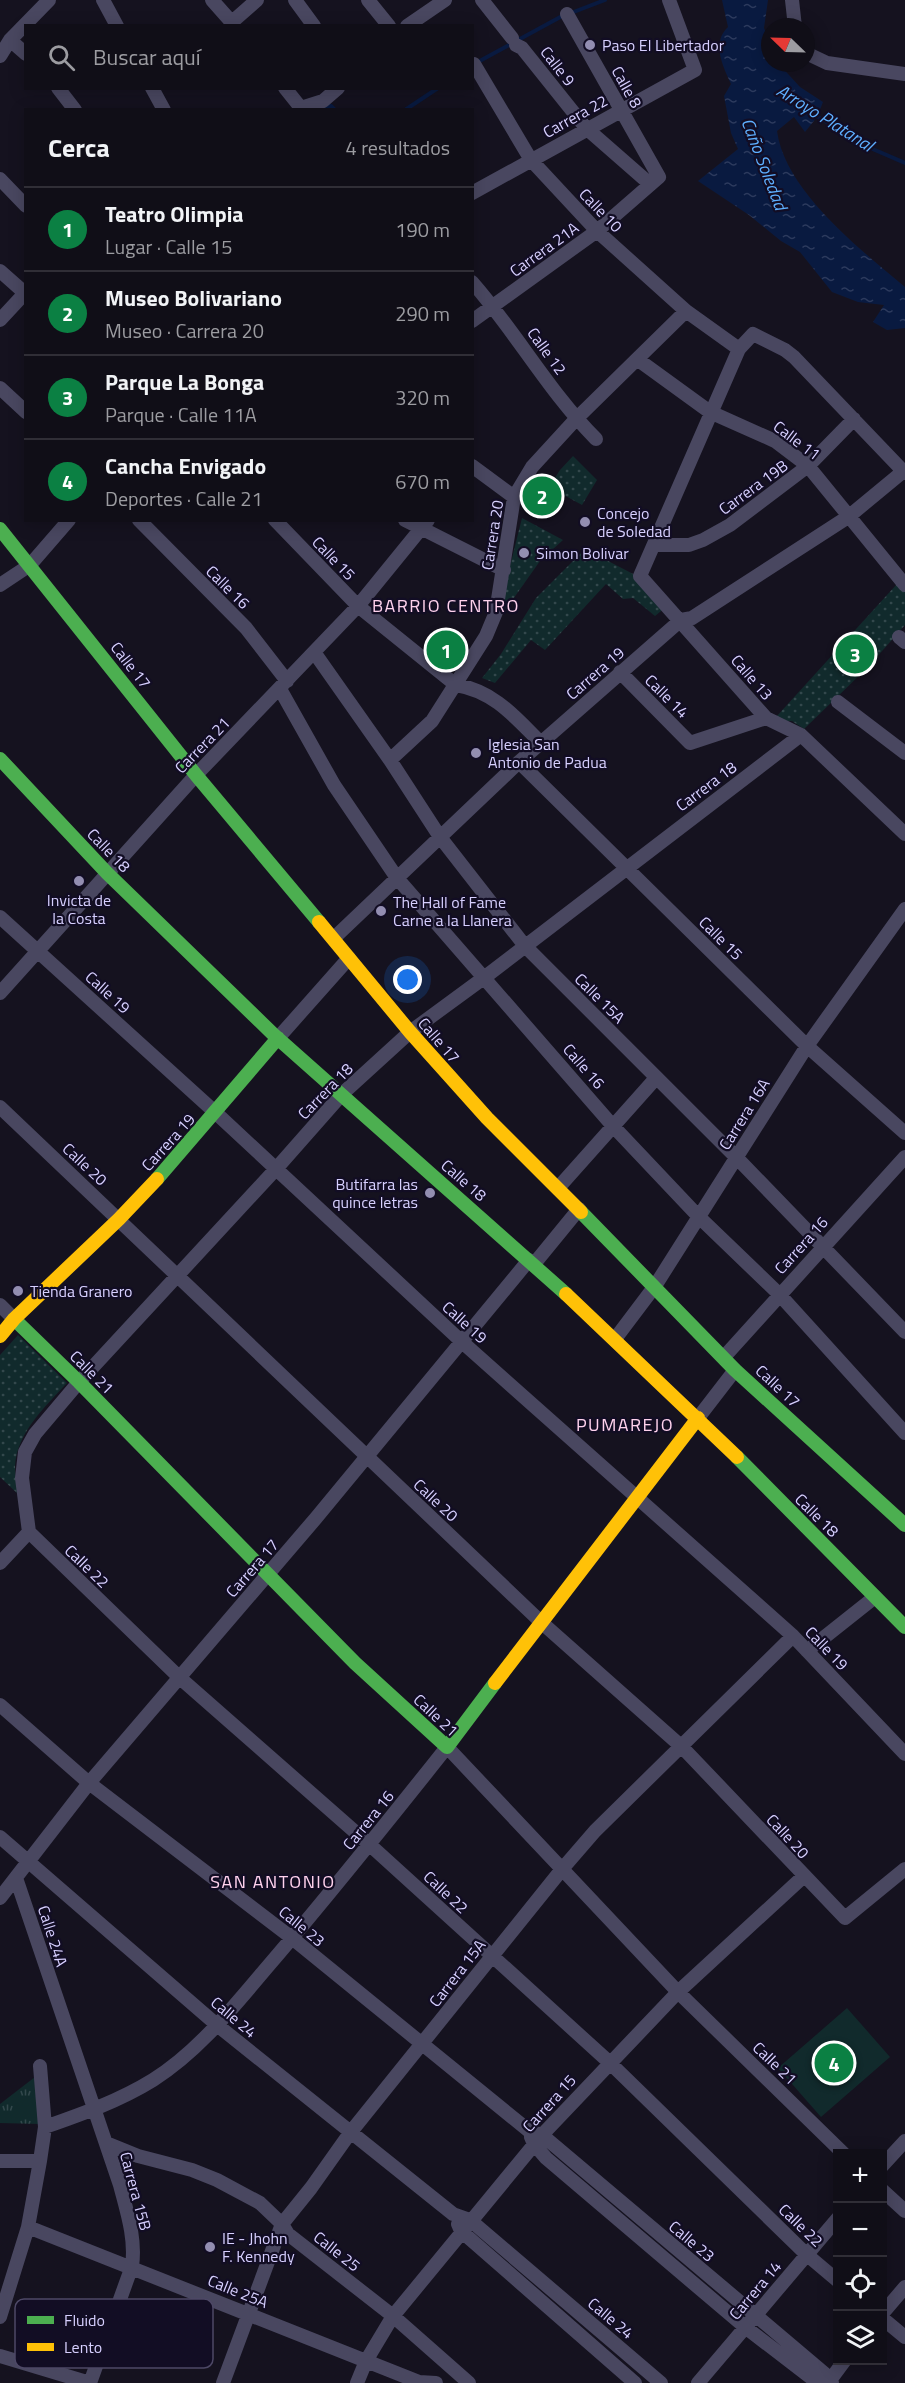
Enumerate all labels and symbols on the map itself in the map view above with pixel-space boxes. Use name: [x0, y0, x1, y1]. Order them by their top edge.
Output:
north arrow: [761, 18, 815, 72]
place label: Paso El Libertador: [602, 33, 725, 57]
marker: Paso El Libertador: [583, 38, 597, 52]
street label: Calle 9: [535, 41, 581, 91]
street label: Calle 8: [606, 62, 648, 112]
water label: Arroyo Platanal: [772, 77, 881, 159]
street label: Carrera 22: [538, 88, 612, 144]
water label: Caño Soledad: [735, 114, 795, 216]
street label: Calle 10: [574, 182, 628, 238]
street label: Carrera 21A: [504, 215, 584, 282]
street label: Calle 12: [522, 322, 572, 380]
street label: Calle 11: [768, 414, 826, 466]
street label: Carrera 19B: [713, 454, 793, 520]
pin: 2: [522, 474, 562, 518]
street label: Carrera 20: [475, 498, 509, 572]
place label: Concejo de Soledad: [597, 501, 671, 543]
marker: Concejo de Soledad: [578, 515, 592, 529]
street label: Calle 15: [307, 530, 361, 586]
place label: Simon Bolivar: [536, 541, 629, 565]
marker: Simon Bolivar: [517, 546, 531, 560]
street label: Calle 16: [201, 560, 255, 614]
district label: BARRIO CENTRO: [372, 592, 520, 619]
pin: 1: [426, 628, 466, 672]
pin: 3: [836, 632, 874, 676]
street label: Calle 17: [105, 636, 157, 694]
street label: Carrera 19: [560, 641, 630, 705]
street label: Calle 13: [725, 649, 779, 705]
street label: Calle 14: [640, 669, 694, 723]
street label: Carrera 21: [169, 711, 235, 779]
place label: Iglesia San Antonio de Padua: [488, 732, 607, 774]
marker: Iglesia San Antonio de Padua: [469, 746, 483, 760]
street label: Carrera 18: [671, 755, 741, 817]
street label: Calle 18: [82, 822, 136, 878]
marker: Invicta de la Costa: [72, 874, 86, 888]
place label: Invicta de la Costa: [47, 888, 111, 930]
place label: The Hall of Fame Carne a la Llanera: [393, 890, 512, 932]
marker: The Hall of Fame Carne a la Llanera: [374, 904, 388, 918]
street label: Calle 15: [694, 911, 748, 965]
street label: Calle 19: [80, 965, 136, 1019]
your location: [393, 965, 422, 994]
street label: Calle 15A: [569, 967, 631, 1029]
street label: Calle 17: [412, 1012, 466, 1068]
street label: Calle 16: [557, 1038, 611, 1094]
street label: Carrera 18: [292, 1057, 358, 1125]
street label: Carrera 16A: [713, 1073, 776, 1154]
street label: Carrera 19: [135, 1108, 201, 1176]
street label: Calle 20: [57, 1137, 113, 1191]
street label: Calle 18: [436, 1153, 492, 1207]
place label: Butifarra las quince letras: [332, 1172, 418, 1214]
marker: Butifarra las quince letras: [423, 1186, 437, 1200]
street label: Carrera 16: [768, 1211, 834, 1279]
place label: Tienda Granero: [30, 1279, 133, 1303]
marker: Tienda Granero: [11, 1284, 25, 1298]
street label: Calle 19: [437, 1295, 493, 1349]
street label: Calle 21: [65, 1345, 119, 1399]
street label: Calle 17: [750, 1359, 806, 1413]
district label: PUMAREJO: [576, 1411, 674, 1438]
street label: Calle 20: [408, 1473, 464, 1527]
street label: Calle 18: [790, 1488, 844, 1542]
street label: Carrera 17: [220, 1533, 284, 1603]
street label: Calle 22: [59, 1539, 115, 1593]
street label: Calle 19: [800, 1620, 854, 1676]
street label: Calle 21: [408, 1688, 464, 1742]
street label: Carrera 16: [336, 1785, 400, 1855]
street label: Calle 20: [761, 1808, 815, 1864]
street label: Calle 22: [418, 1865, 474, 1919]
district label: SAN ANTONIO: [210, 1868, 336, 1895]
street label: Calle 23: [274, 1900, 330, 1952]
street label: Calle 24A: [32, 1902, 74, 1970]
street label: Carrera 15A: [423, 1934, 491, 2012]
street label: Calle 24: [206, 1991, 262, 2043]
street label: Calle 21: [747, 2036, 803, 2090]
pin: 4: [814, 2040, 854, 2086]
street label: Carrera 15: [516, 2069, 582, 2137]
street label: Carrera 15B: [114, 2149, 158, 2233]
street label: Calle 22: [773, 2198, 829, 2252]
street label: Calle 23: [664, 2215, 720, 2267]
street label: Calle 25: [308, 2225, 366, 2277]
place label: IE - Jhohn F. Kennedy: [222, 2226, 295, 2268]
marker: IE - Jhohn F. Kennedy: [203, 2240, 217, 2254]
street label: Carrera 14: [723, 2255, 787, 2325]
street label: Calle 25A: [204, 2268, 272, 2314]
street label: Calle 24: [583, 2292, 639, 2344]
legend: [15, 2299, 213, 2368]
text: Fluido: [64, 2308, 105, 2332]
text: Lento: [64, 2335, 102, 2359]

